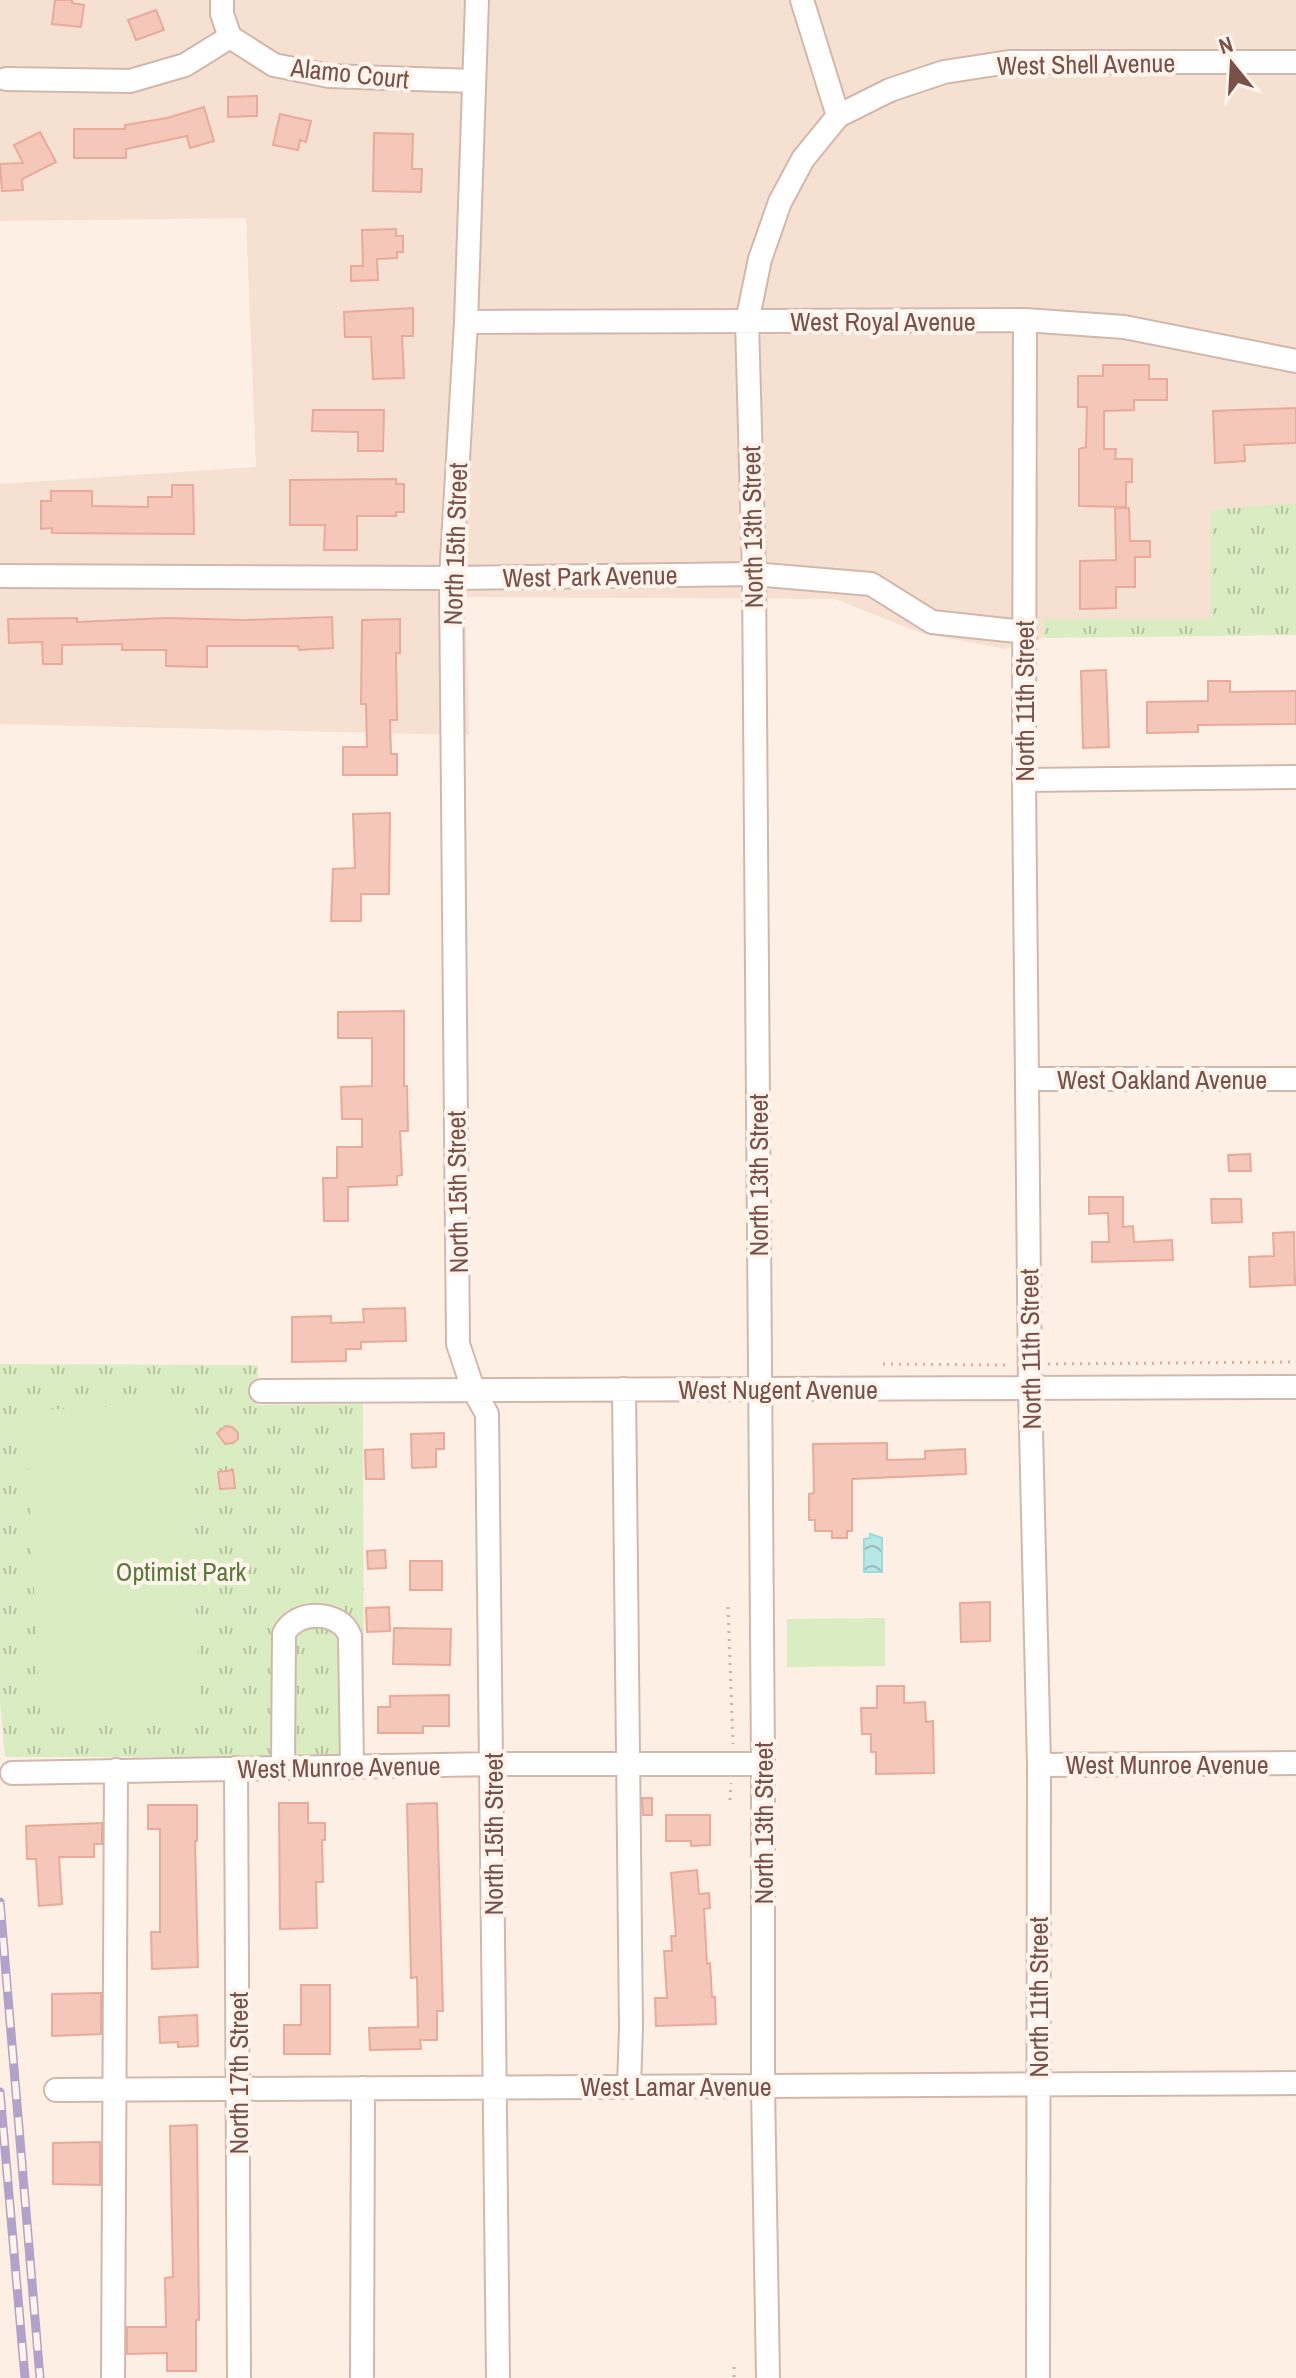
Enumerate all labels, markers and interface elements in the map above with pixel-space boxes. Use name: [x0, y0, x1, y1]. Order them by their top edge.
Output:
north arrow: [1192, 24, 1272, 104]
text: N: [1215, 29, 1237, 61]
street label: West Shell Avenue: [997, 45, 1175, 83]
street label: Alamo Court: [288, 49, 411, 97]
street label: West Royal Avenue: [790, 304, 976, 339]
street label: North 13th Street: [733, 445, 771, 608]
street label: North 15th Street: [435, 462, 475, 626]
street label: West Park Avenue: [502, 557, 678, 595]
street label: North 11th Street: [1007, 621, 1042, 781]
street label: West Oakland Avenue: [1057, 1062, 1267, 1097]
street label: North 13th Street: [741, 1094, 776, 1256]
street label: North 15th Street: [438, 1110, 476, 1273]
street label: North 11th Street: [1011, 1268, 1049, 1430]
street label: West Nugent Avenue: [678, 1372, 878, 1407]
park label: Optimist Park: [116, 1554, 247, 1589]
street label: North 13th Street: [746, 1742, 781, 1904]
street label: West Munroe Avenue: [1065, 1747, 1269, 1782]
street label: West Munroe Avenue: [237, 1748, 441, 1786]
street label: North 15th Street: [476, 1753, 511, 1915]
street label: North 11th Street: [1021, 1917, 1056, 2077]
street label: North 17th Street: [221, 1992, 256, 2154]
street label: West Lamar Avenue: [580, 2069, 772, 2104]

